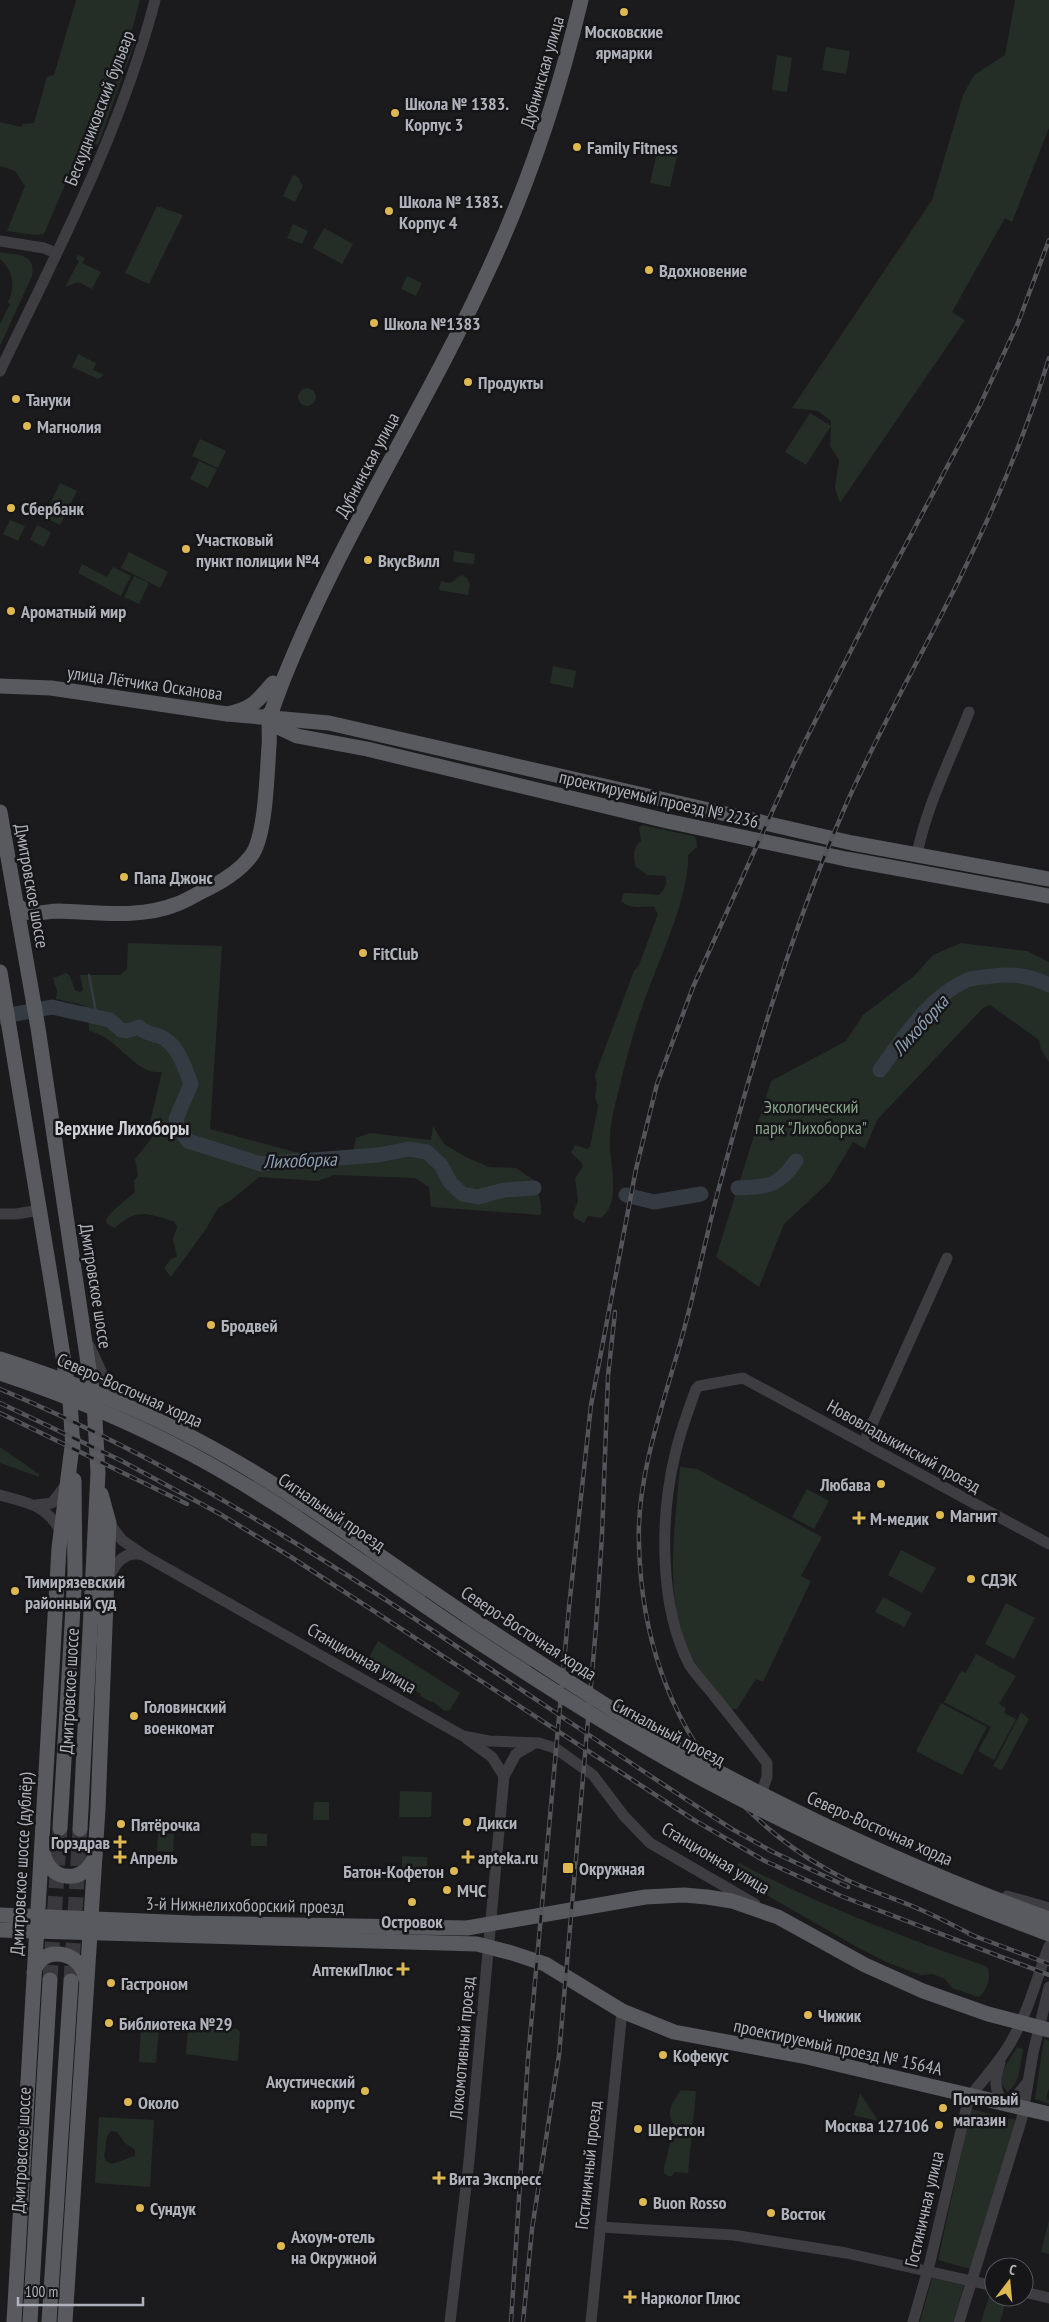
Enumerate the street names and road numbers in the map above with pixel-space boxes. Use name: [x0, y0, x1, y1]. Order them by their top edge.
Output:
street label: Дубнинская улица: [515, 13, 569, 131]
street label: Бескудниковский бульвар: [59, 27, 139, 189]
street label: Дубнинская улица: [330, 409, 404, 521]
street label: улица Лётчика Осканова: [66, 661, 224, 705]
street label: проектируемый проезд № 2236: [557, 765, 761, 833]
street label: Дмитровское шоссе: [10, 822, 54, 950]
street label: Дмитровское шоссе: [75, 1222, 117, 1350]
street label: Северо-Восточная хорда: [53, 1348, 207, 1432]
street label: Нововладыкинский проезд: [823, 1394, 985, 1498]
street label: Сигнальный проезд: [274, 1468, 390, 1556]
street label: Северо-Восточная хорда: [457, 1581, 601, 1685]
street label: Станционная улица: [303, 1617, 421, 1699]
street label: Дмитровское шоссе: [54, 1627, 84, 1755]
street label: Сигнальный проезд: [608, 1693, 730, 1771]
street label: Дмитровское шоссе (дублёр): [5, 1771, 37, 1956]
street label: Северо-Восточная хорда: [803, 1786, 957, 1870]
street label: Станционная улица: [658, 1817, 774, 1899]
street label: 3-й Нижнелихоборский проезд: [145, 1892, 345, 1918]
street label: Локомотивный проезд: [444, 1975, 480, 2121]
street label: проектируемый проезд № 1564А: [732, 2014, 945, 2080]
street label: Дмитровское шоссе: [6, 2086, 36, 2214]
street label: Гостиничный проезд: [570, 2099, 606, 2231]
street label: Гостиничная улица: [900, 2149, 948, 2269]

